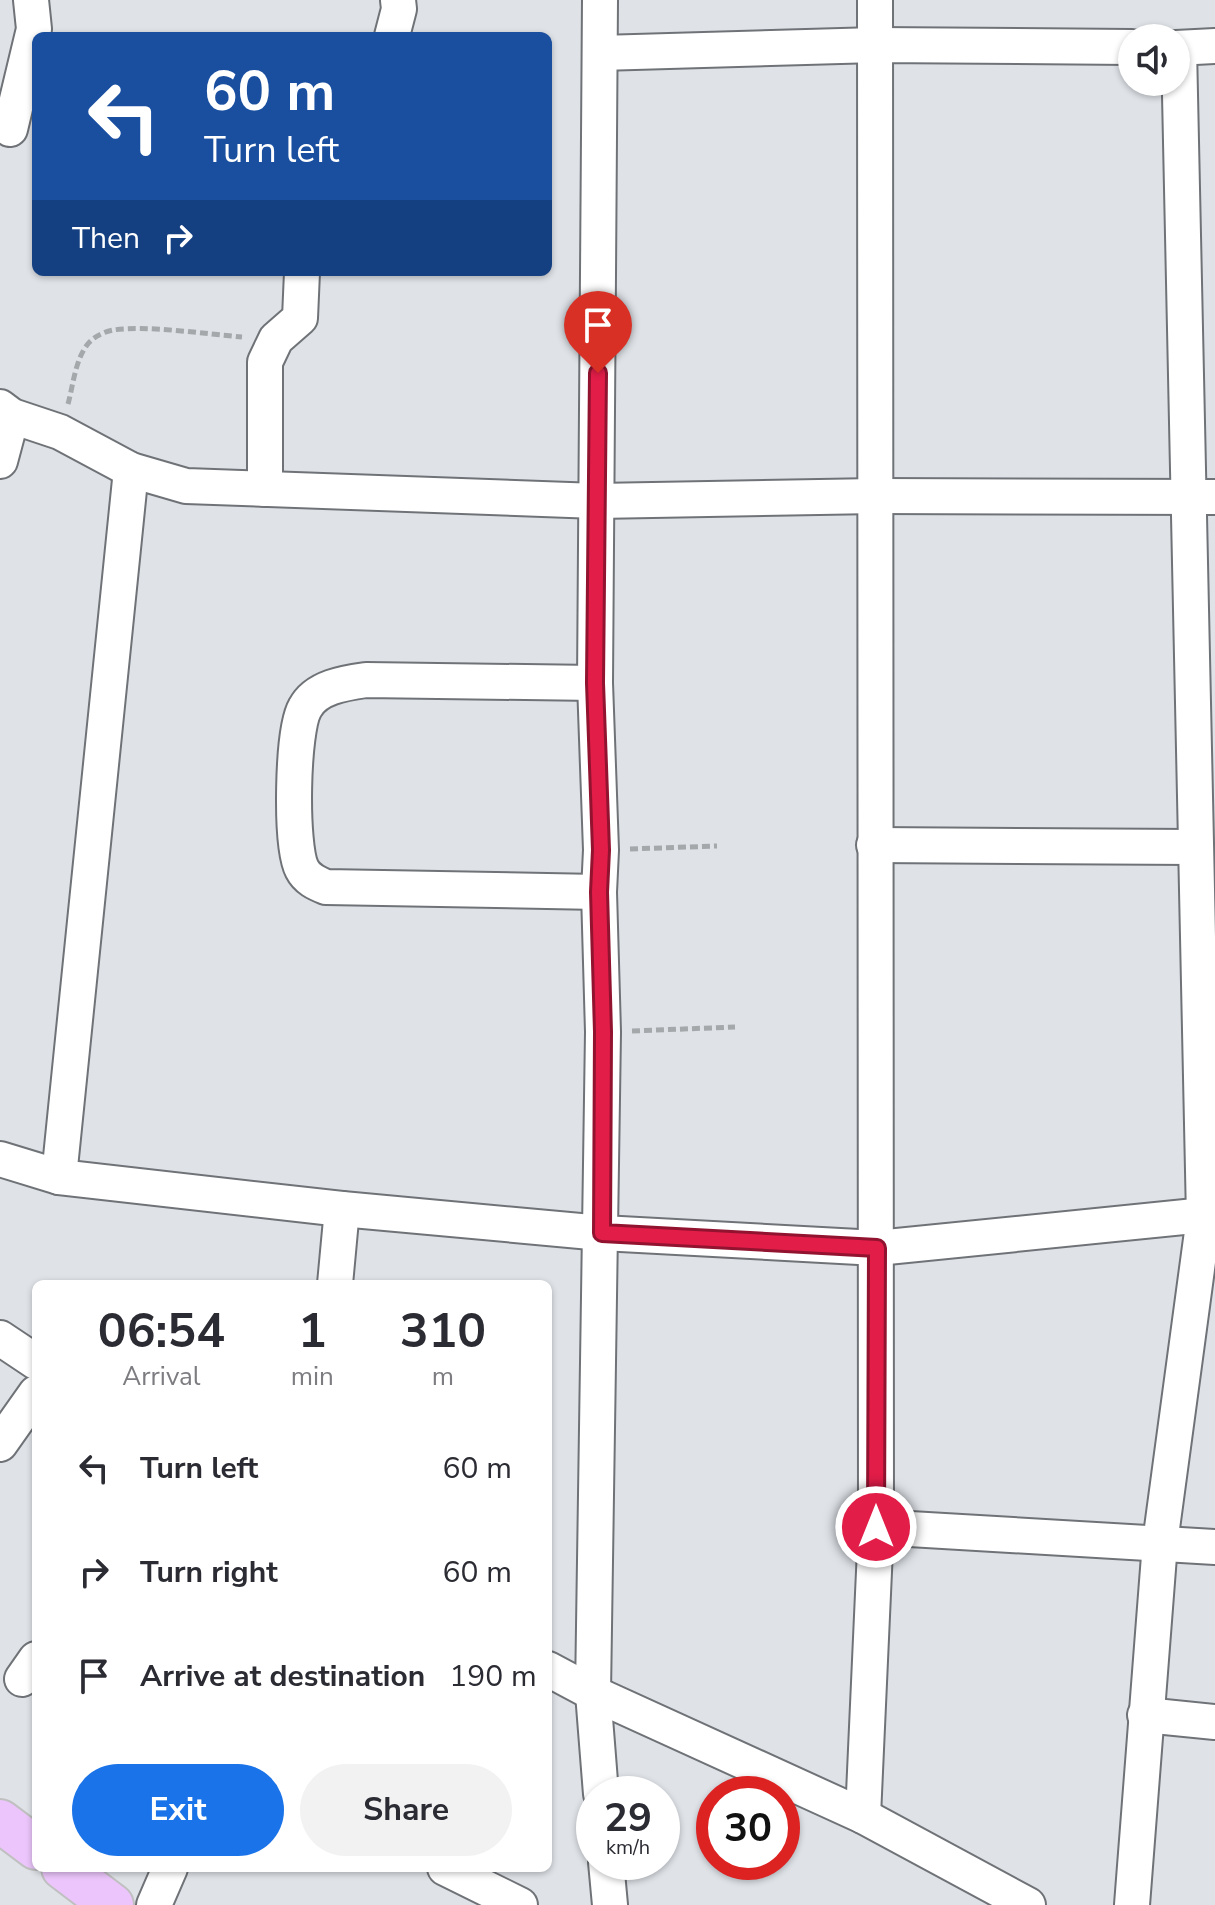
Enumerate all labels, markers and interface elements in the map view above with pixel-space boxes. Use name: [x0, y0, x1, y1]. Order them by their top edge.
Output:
map controls: [1118, 24, 1190, 96]
button: sound: [1118, 24, 1190, 96]
text: 60 m: [204, 53, 335, 130]
icon: left: [72, 64, 176, 168]
text: Turn left: [204, 126, 339, 175]
icon: right: [156, 216, 200, 260]
text: Then: [72, 218, 140, 259]
pin: [564, 291, 632, 373]
icon: arrive: [576, 303, 620, 347]
text: 06:54: [98, 1298, 225, 1364]
text: 1: [298, 1298, 327, 1364]
text: 310: [400, 1298, 486, 1364]
text: Arrival: [122, 1359, 201, 1394]
text: min: [291, 1359, 334, 1394]
text: m: [432, 1359, 454, 1394]
icon: left: [72, 1446, 116, 1490]
text: Turn left: [140, 1448, 258, 1489]
text: 60 m: [443, 1448, 512, 1489]
position arrow: [834, 1485, 918, 1569]
icon: right: [72, 1550, 116, 1594]
text: Turn right: [140, 1552, 278, 1593]
text: 60 m: [443, 1552, 512, 1593]
icon: arrive: [72, 1654, 116, 1698]
text: Arrive at destination: [140, 1656, 425, 1697]
text: 190 m: [449, 1656, 537, 1697]
button: Exit: [72, 1764, 284, 1856]
button: Share: [300, 1764, 512, 1856]
speed limit sign: 30: [696, 1776, 800, 1880]
text: 29: [604, 1791, 652, 1845]
text: km/h: [606, 1834, 650, 1861]

